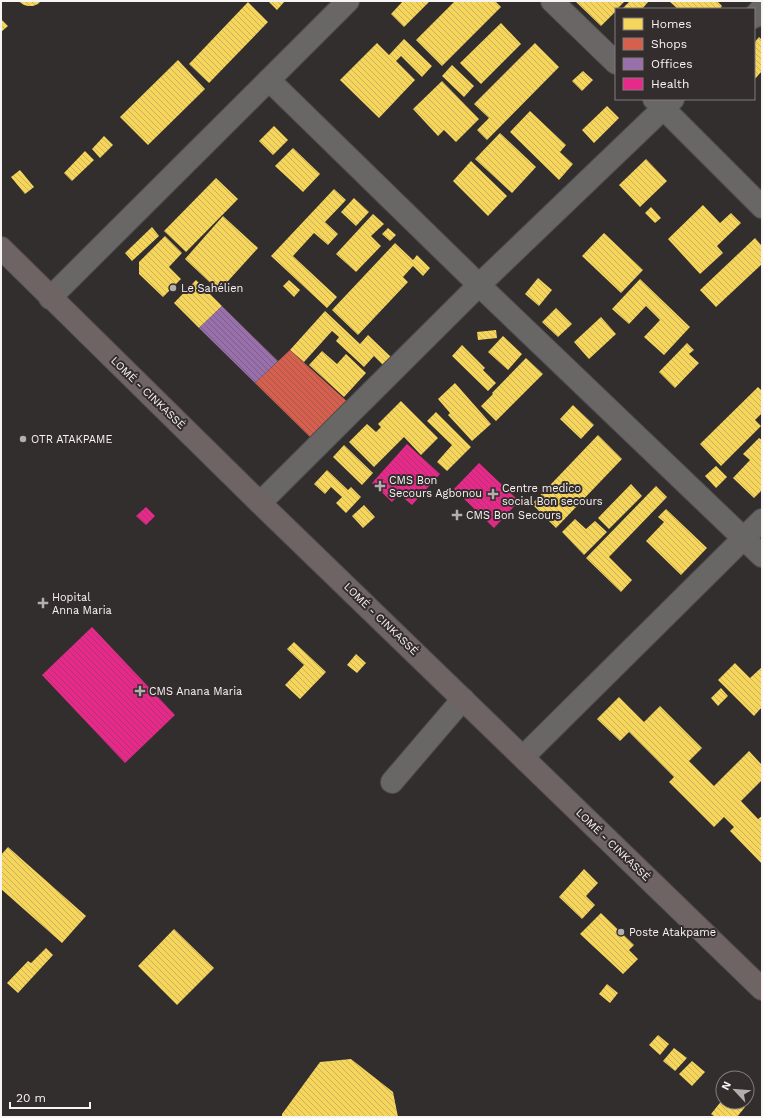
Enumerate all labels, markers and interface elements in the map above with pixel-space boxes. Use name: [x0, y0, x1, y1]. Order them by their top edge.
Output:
legend: [615, 8, 755, 100]
text: Homes: [651, 17, 692, 31]
text: Shops: [651, 37, 687, 51]
text: Offices: [651, 57, 693, 71]
text: Health: [651, 77, 689, 91]
place label: Le Sahélien: [181, 282, 243, 295]
marker: Le Sahélien: [168, 283, 178, 293]
street label: LOMÉ - CINKASSÉ: [108, 353, 189, 432]
place label: OTR ATAKPAME: [31, 433, 113, 446]
marker: OTR ATAKPAME: [18, 434, 28, 444]
place label: CMS Bon Secours Agbonou: [389, 474, 482, 500]
marker: CMS Bon Secours Agbonou: [374, 480, 386, 492]
place label: Centre medico social Bon secours: [502, 482, 603, 508]
marker: Centre medico social Bon secours: [487, 488, 499, 500]
marker: CMS Bon Secours: [451, 509, 463, 521]
place label: CMS Bon Secours: [466, 509, 561, 522]
street label: LOMÉ - CINKASSÉ: [341, 579, 422, 658]
place label: Hopital Anna Maria: [52, 591, 112, 617]
marker: Hopital Anna Maria: [37, 597, 49, 609]
marker: CMS Anana Maria: [134, 685, 146, 697]
place label: CMS Anana Maria: [149, 685, 242, 698]
street label: LOMÉ - CINKASSÉ: [573, 805, 654, 884]
place label: Poste Atakpame: [629, 926, 716, 939]
marker: Poste Atakpame: [616, 927, 626, 937]
north arrow: [715, 1070, 755, 1110]
text: N: [719, 1079, 734, 1092]
scale bar: [10, 1084, 90, 1110]
text: 20 m: [16, 1091, 46, 1105]

